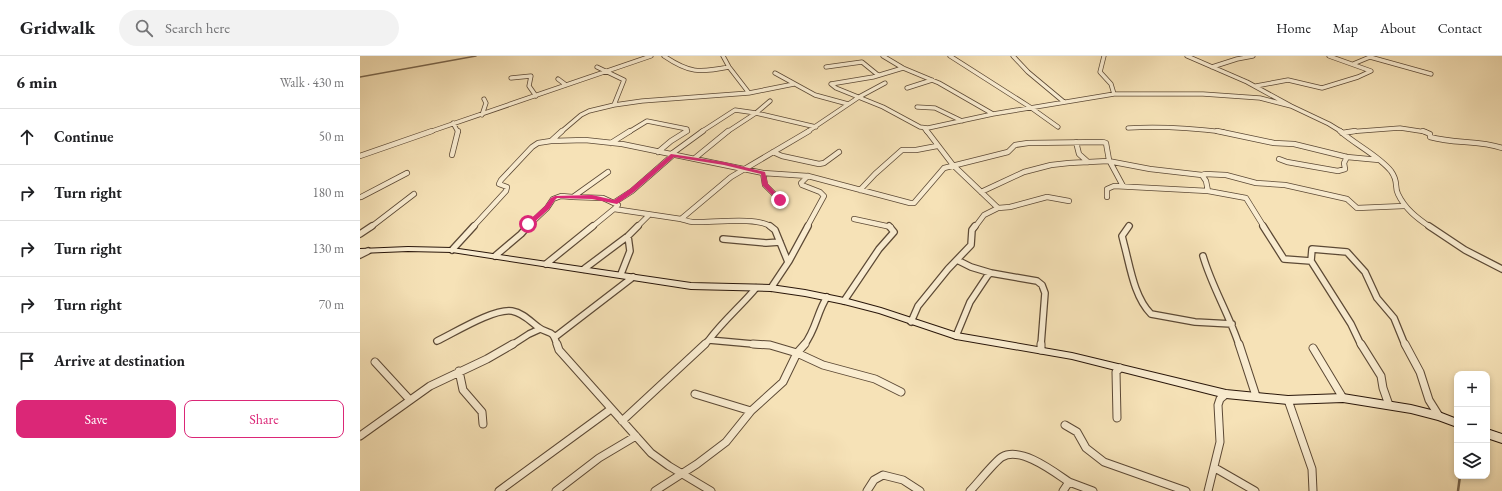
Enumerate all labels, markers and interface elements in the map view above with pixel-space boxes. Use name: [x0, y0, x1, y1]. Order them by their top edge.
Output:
search box: [119, 10, 399, 46]
text: Gridwalk: [20, 15, 95, 40]
icon: search: [133, 17, 155, 39]
text: Search here: [165, 18, 230, 37]
text: Home: [1276, 19, 1311, 37]
text: Map: [1333, 19, 1358, 37]
text: About: [1380, 19, 1416, 37]
text: Contact: [1438, 19, 1482, 37]
text: 6 min: [16, 71, 57, 93]
text: Walk · 430 m: [280, 74, 344, 91]
icon: ahead: [16, 126, 38, 148]
text: Continue: [54, 127, 114, 146]
text: 50 m: [319, 128, 344, 145]
icon: right: [16, 182, 38, 204]
text: Turn right: [54, 183, 122, 202]
text: 180 m: [313, 184, 344, 201]
route end: [771, 191, 789, 209]
route start: [519, 215, 537, 233]
icon: right: [16, 238, 38, 260]
text: Turn right: [54, 239, 122, 258]
text: 130 m: [313, 240, 344, 257]
icon: right: [16, 294, 38, 316]
text: Turn right: [54, 295, 122, 314]
text: 70 m: [319, 296, 344, 313]
icon: arrive: [16, 350, 38, 372]
text: Arrive at destination: [54, 351, 185, 370]
map controls: [1454, 371, 1490, 479]
button: +: [1454, 371, 1490, 407]
button: Save: [16, 400, 176, 438]
button: Share: [184, 400, 344, 438]
button: −: [1454, 407, 1490, 443]
button: layers: [1454, 443, 1490, 479]

